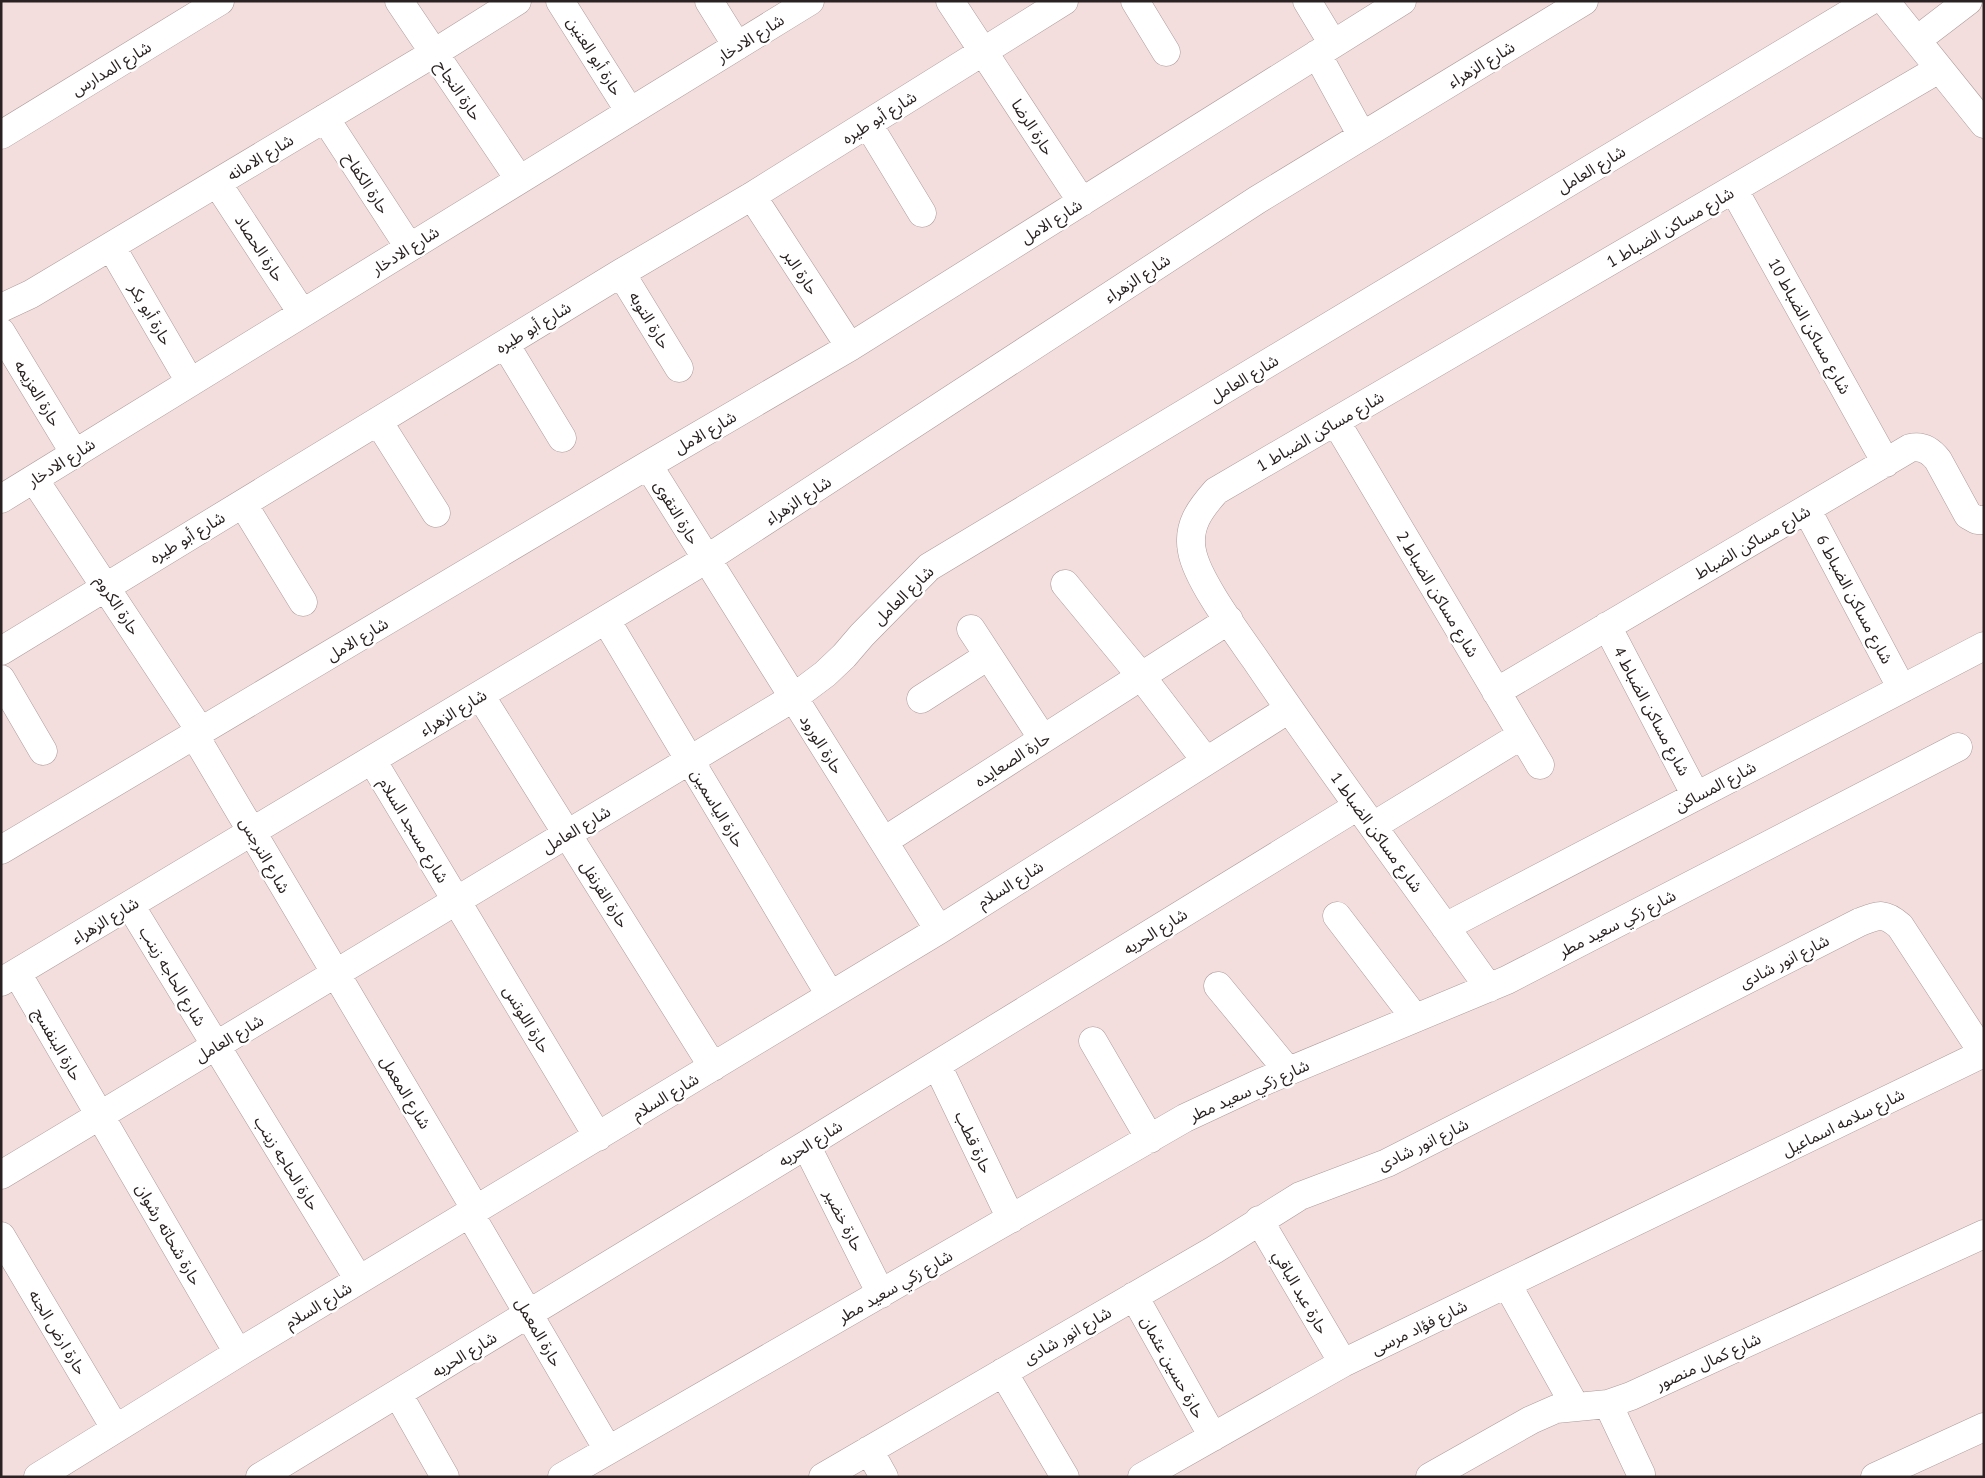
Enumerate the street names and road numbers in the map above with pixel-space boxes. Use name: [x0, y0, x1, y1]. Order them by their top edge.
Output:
street label: شارع الادخار: [712, 9, 789, 70]
street label: حارة أبو العنين: [563, 13, 627, 99]
street label: شارع المدارس: [67, 36, 156, 102]
street label: شارع الزهراء: [1444, 36, 1520, 94]
street label: حارة النجاح: [429, 56, 486, 126]
street label: شارع أبو طيره: [838, 86, 922, 150]
street label: حارة الرضا: [1007, 95, 1059, 159]
street label: شارع الامانه: [223, 129, 298, 187]
street label: شارع العامل: [1553, 141, 1630, 200]
street label: حارة الكفاح: [337, 149, 394, 219]
street label: شارع مساكن الضباط 1: [1603, 182, 1739, 274]
street label: شارع الامل: [1017, 194, 1087, 250]
street label: حارة الحصاد: [231, 211, 289, 285]
street label: شارع الادخار: [367, 221, 444, 282]
street label: حارة البر: [778, 245, 823, 298]
street label: شارع الزهراء: [1100, 249, 1175, 309]
street label: شارع مساكن الضباط 10: [1762, 255, 1856, 399]
street label: حارة أبو بكر: [125, 278, 177, 349]
street label: حارة التوبه: [625, 288, 675, 352]
street label: شارع أبو طيره: [492, 297, 576, 360]
street label: شارع العامل: [1206, 350, 1283, 409]
street label: حارة العزيمه: [10, 356, 66, 430]
street label: شارع مساكن الضباط 1: [1253, 386, 1389, 478]
street label: شارع الامل: [670, 406, 741, 460]
street label: شارع الادخار: [23, 433, 100, 494]
street label: شارع الزهراء: [761, 471, 836, 531]
street label: حارة التقوى: [650, 476, 704, 548]
street label: شارع مساكن الضباط: [1690, 501, 1815, 586]
street label: شارع أبو طيره: [146, 507, 230, 570]
street label: شارع مساكن الضباط 2: [1390, 527, 1484, 662]
street label: شارع مساكن الضباط 6: [1810, 531, 1898, 668]
street label: شارع العامل: [869, 561, 940, 631]
street label: حارة الكروم: [89, 571, 145, 640]
street label: شارع الامل: [322, 613, 393, 668]
street label: شارع مساكن الضباط 4: [1607, 643, 1695, 780]
street label: شارع الزهراء: [416, 684, 492, 742]
street label: حارة الورود: [796, 711, 848, 777]
street label: حارة الصعايده: [970, 727, 1054, 791]
street label: شارع المساكن: [1671, 756, 1760, 818]
street label: حارة الياسمين: [687, 765, 749, 851]
street label: شارع مساكن الضباط 1: [1324, 768, 1427, 898]
street label: شارع مسجد السلام: [372, 774, 453, 888]
street label: شارع العامل: [538, 801, 615, 860]
street label: شارع النرجس: [233, 813, 295, 898]
street label: شارع السلام: [973, 856, 1048, 915]
street label: حارة القرنفل: [576, 857, 634, 931]
street label: شارع زكي سعيد مطر: [1554, 885, 1680, 964]
street label: شارع الزهراء: [68, 892, 144, 950]
street label: شارع الحريه: [1119, 903, 1192, 961]
street label: شارع الحاجه زينب: [133, 922, 211, 1031]
street label: شارع انور شادى: [1736, 930, 1834, 995]
street label: حارة اللوتس: [499, 981, 555, 1057]
street label: حارة البنفسج: [27, 1004, 87, 1086]
street label: شارع العامل: [191, 1010, 268, 1069]
street label: شارع المعمل: [374, 1052, 436, 1134]
street label: شارع زكي سعيد مطر: [1185, 1055, 1313, 1129]
street label: شارع السلام: [628, 1068, 704, 1126]
street label: شارع سلامه اسماعيل: [1778, 1084, 1909, 1163]
street label: حارة قطب: [951, 1108, 997, 1176]
street label: حارة الحاجه زينب: [250, 1112, 324, 1214]
street label: شارع انور شادى: [1374, 1113, 1473, 1177]
street label: شارع الحريه: [774, 1115, 847, 1173]
street label: حارة شحاته رشوان: [132, 1179, 206, 1289]
street label: حارة خضير: [819, 1185, 868, 1254]
street label: شارع زكي سعيد مطر: [833, 1245, 957, 1330]
street label: حارة عبد الباقي: [1267, 1247, 1333, 1339]
street label: شارع السلام: [281, 1277, 357, 1335]
street label: حارة ارض الجنه: [25, 1286, 91, 1378]
street label: حارة المعمل: [511, 1294, 567, 1370]
street label: شارع فؤاد مرسى: [1368, 1295, 1472, 1362]
street label: شارع انور شادى: [1019, 1302, 1116, 1371]
street label: حارة حسين عثمان: [1137, 1312, 1209, 1422]
street label: شارع الحريه: [428, 1327, 502, 1384]
street label: شارع كمال منصور: [1651, 1328, 1765, 1397]

